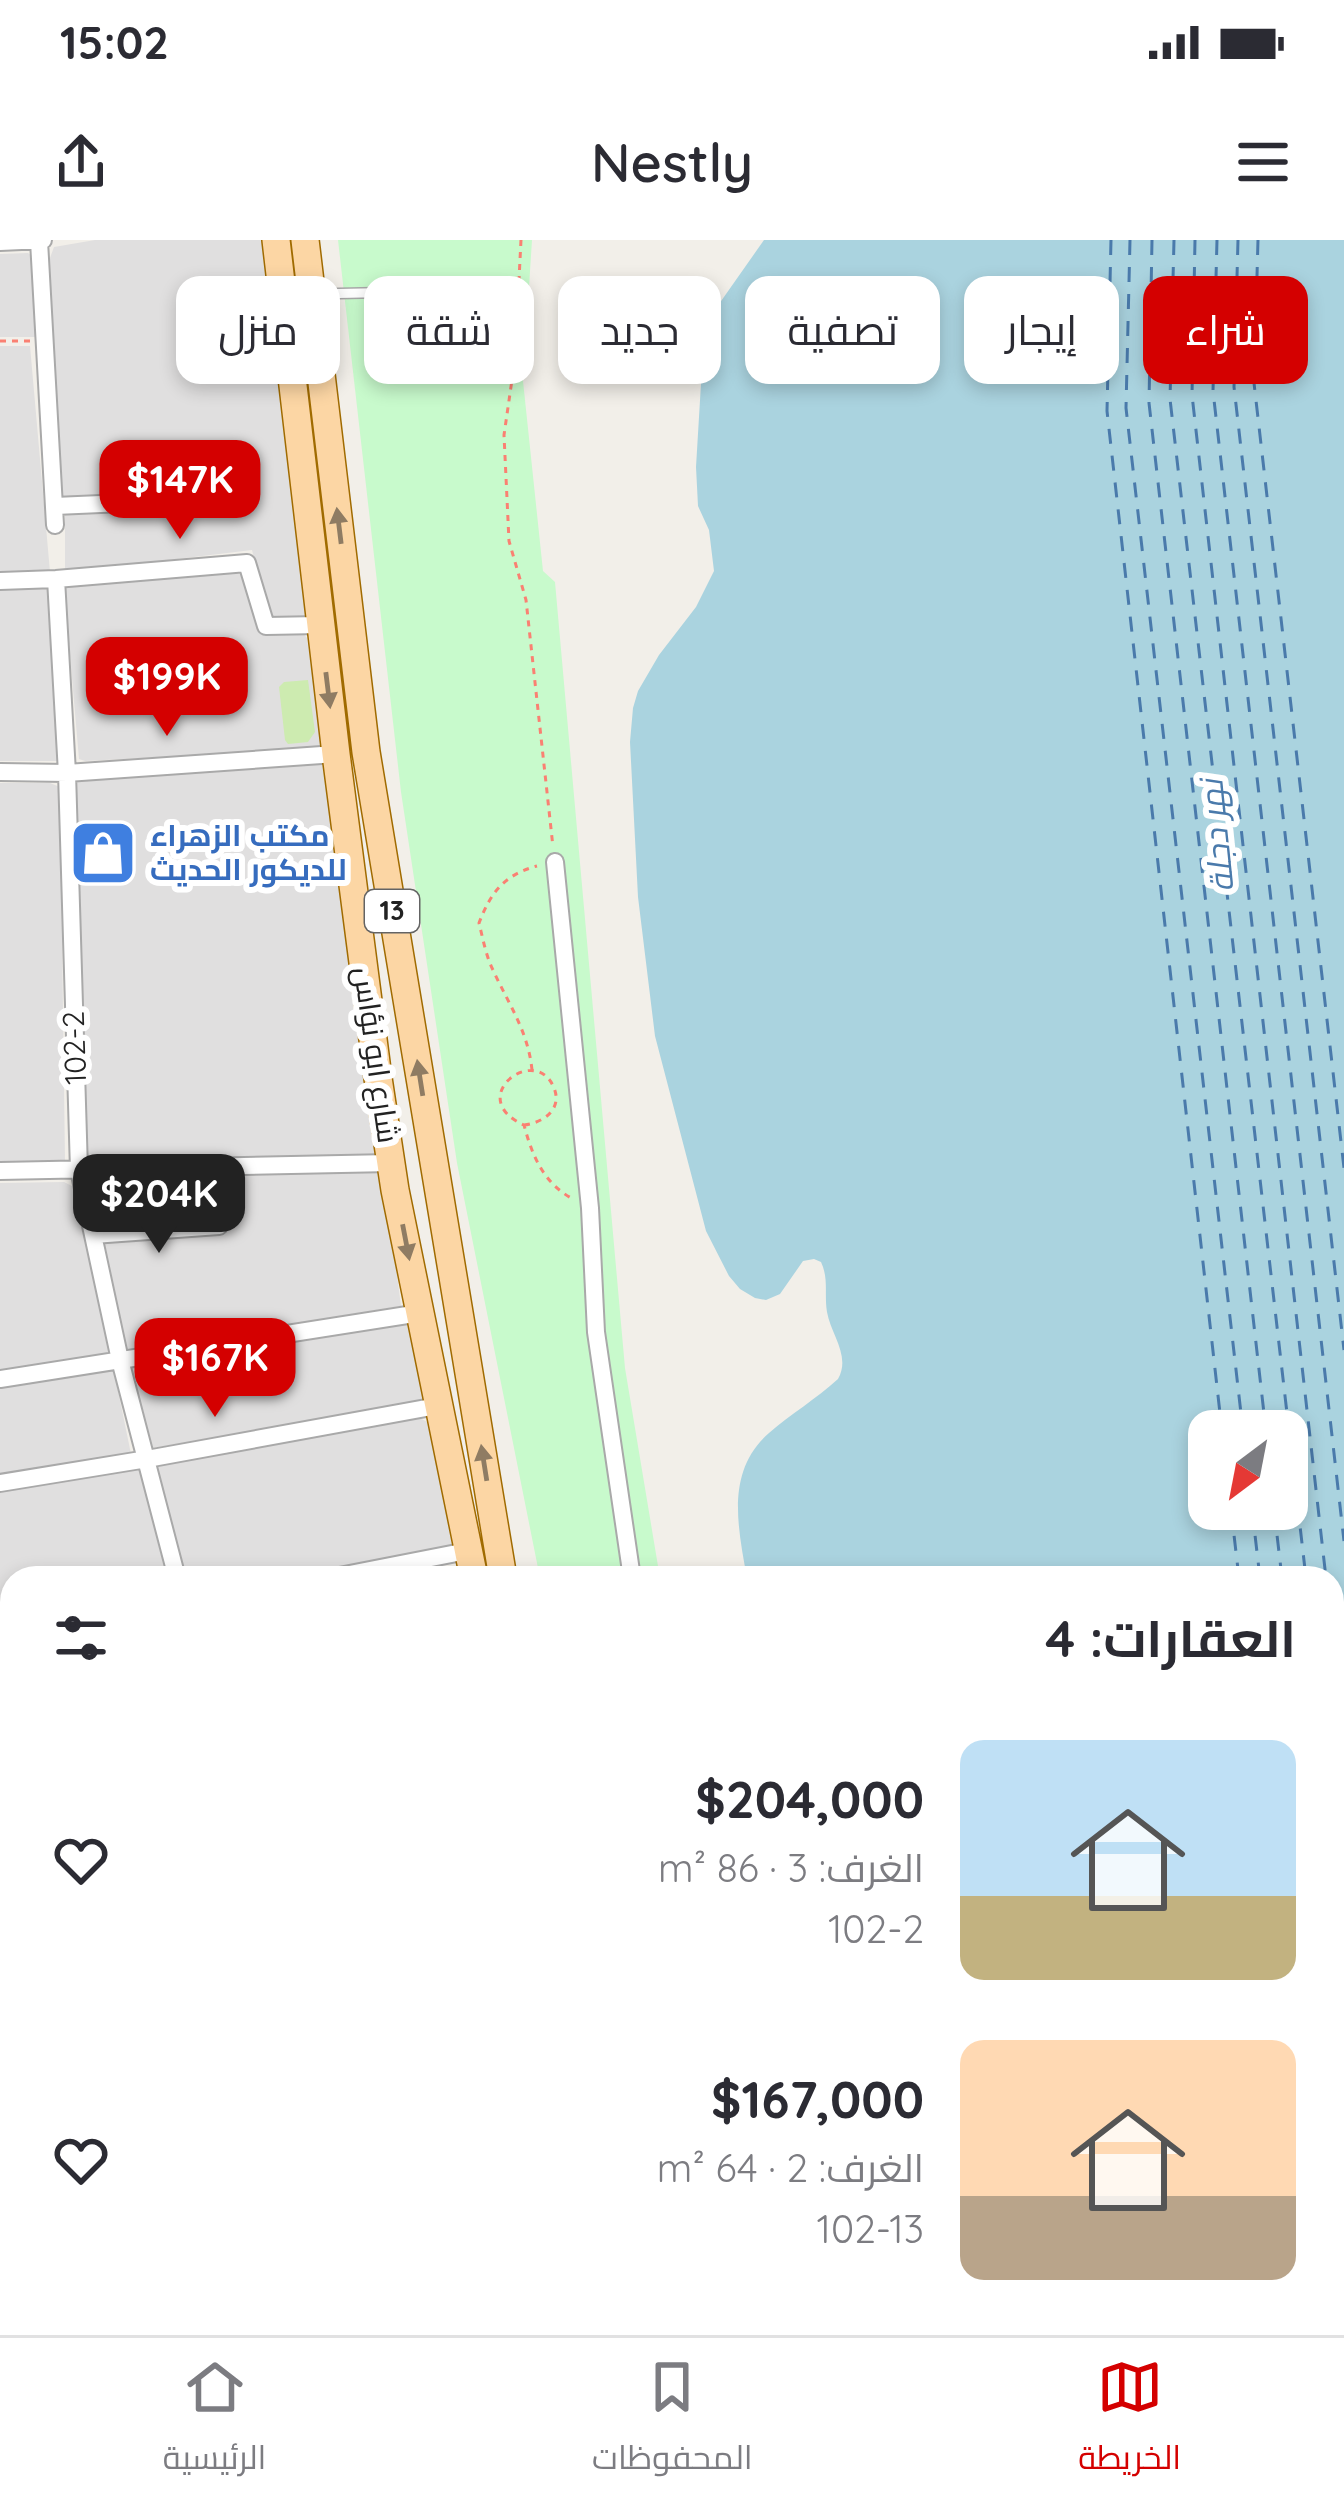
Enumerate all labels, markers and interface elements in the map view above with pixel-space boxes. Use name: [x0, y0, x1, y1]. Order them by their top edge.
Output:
text: 15:02: [60, 14, 169, 70]
text: Nestly: [591, 128, 753, 196]
icon: share: [48, 129, 114, 195]
icon: menu: [1230, 129, 1296, 195]
chip: منزل: [176, 276, 340, 384]
chip: شقة: [364, 276, 534, 384]
chip: جديد: [558, 276, 721, 384]
chip: تصفية: [745, 276, 940, 384]
chip: إيجار: [964, 276, 1119, 384]
chip: شراء: [1143, 276, 1308, 384]
pin: $147K: [96, 440, 264, 542]
text: $147K: [126, 454, 234, 503]
one-way arrow: [329, 507, 348, 544]
pin: $199K: [83, 637, 251, 739]
text: $199K: [113, 651, 221, 700]
one-way arrow: [318, 672, 337, 709]
water label: نهر دجلة: [1189, 774, 1243, 894]
place label: مكتب الزهراء للديكور الحديث: [150, 816, 347, 888]
shop icon: مكتب الزهراء للديكور الحديث: [68, 818, 138, 888]
road number: 13: [365, 890, 419, 932]
street label: شارع ابو نؤاس: [344, 964, 408, 1146]
street label: 102-2: [54, 1010, 94, 1086]
one-way arrow: [410, 1059, 429, 1096]
pin: $204K: [75, 1154, 243, 1256]
text: $204K: [100, 1168, 218, 1217]
one-way arrow: [397, 1224, 416, 1262]
pin: $167K: [131, 1318, 299, 1420]
text: $167K: [162, 1332, 268, 1381]
north arrow: [1188, 1410, 1308, 1530]
map controls: [1188, 1410, 1308, 1530]
one-way arrow: [474, 1443, 493, 1481]
icon: filters: [48, 1605, 114, 1671]
text: العقارات: 4: [1045, 1606, 1296, 1670]
text: $204,000: [695, 1767, 924, 1831]
icon: home: [1056, 1788, 1200, 1932]
icon: heart: [48, 1827, 114, 1893]
text: الغرف: 3 · 86 m²: [658, 1843, 924, 1892]
text: 102-2: [828, 1904, 924, 1953]
text: $167,000: [711, 2067, 924, 2131]
icon: home: [1056, 2088, 1200, 2232]
icon: heart: [48, 2127, 114, 2193]
text: الغرف: 2 · 64 m²: [657, 2143, 924, 2192]
text: 102-13: [817, 2204, 924, 2253]
tab: الرئيسية: [163, 2354, 266, 2488]
tab: المحفوظات: [592, 2354, 753, 2488]
tab: الخريطة: [1078, 2354, 1181, 2488]

